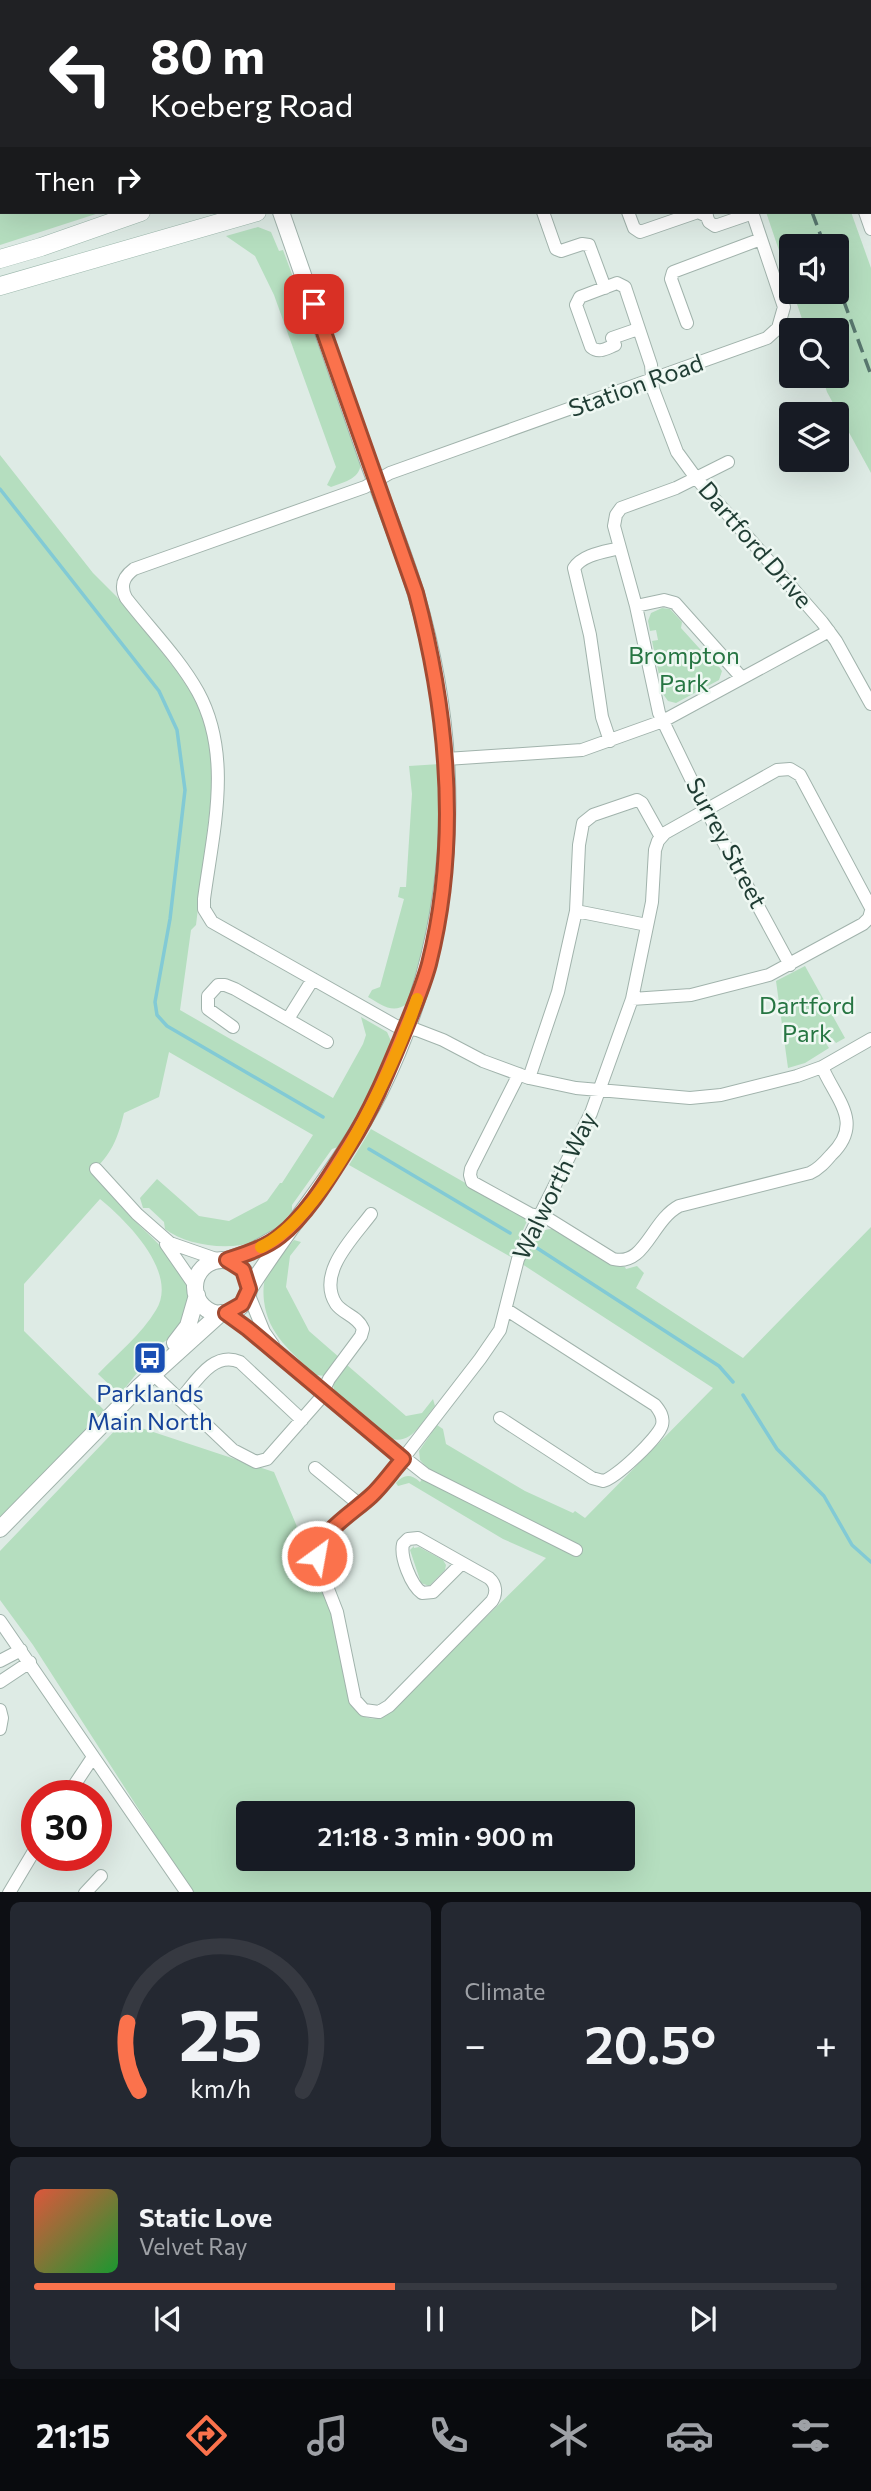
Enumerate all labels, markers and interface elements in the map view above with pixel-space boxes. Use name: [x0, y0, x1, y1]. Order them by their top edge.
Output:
text: 80 m: [150, 24, 265, 84]
icon: left: [35, 28, 126, 119]
text: Koeberg Road: [150, 84, 353, 124]
icon: right: [109, 161, 147, 199]
text: Then: [35, 165, 95, 196]
map controls: [779, 234, 849, 472]
button: sound: [779, 234, 849, 304]
pin: [284, 274, 344, 334]
icon: arrive: [295, 285, 333, 323]
button: search: [779, 318, 849, 388]
street label: Station Road: [564, 347, 707, 422]
button: layers: [779, 402, 849, 472]
street label: Dartford Drive: [693, 475, 819, 613]
park label: Brompton Park: [628, 640, 740, 697]
street label: Surrey Street: [681, 772, 774, 913]
park label: Dartford Park: [759, 990, 855, 1047]
street label: Walworth Way: [505, 1107, 602, 1264]
bus stop icon: Parklands Main North: [131, 1339, 169, 1377]
place label: Parklands Main North: [87, 1378, 213, 1435]
position arrow: [280, 1519, 354, 1593]
speed limit sign: 30: [21, 1780, 112, 1871]
text: 21:18 · 3 min · 900 m: [317, 1820, 554, 1851]
text: Climate: [465, 1977, 546, 2005]
text: 25: [178, 1987, 262, 2076]
text: 20.5°: [584, 2011, 716, 2075]
text: −: [465, 2020, 486, 2067]
text: +: [815, 2020, 837, 2067]
text: km/h: [190, 2072, 251, 2102]
text: Static Love: [139, 2201, 272, 2232]
text: Velvet Ray: [139, 2232, 247, 2260]
icon: previous: [149, 2300, 187, 2338]
icon: pause: [416, 2300, 454, 2338]
icon: next: [684, 2300, 722, 2338]
icon: directions: [182, 2411, 231, 2460]
icon: music: [303, 2411, 352, 2460]
icon: phone: [424, 2411, 473, 2460]
icon: climate: [544, 2411, 593, 2460]
icon: car: [665, 2411, 714, 2460]
icon: filters: [786, 2411, 835, 2460]
text: 21:15: [36, 2415, 110, 2455]

